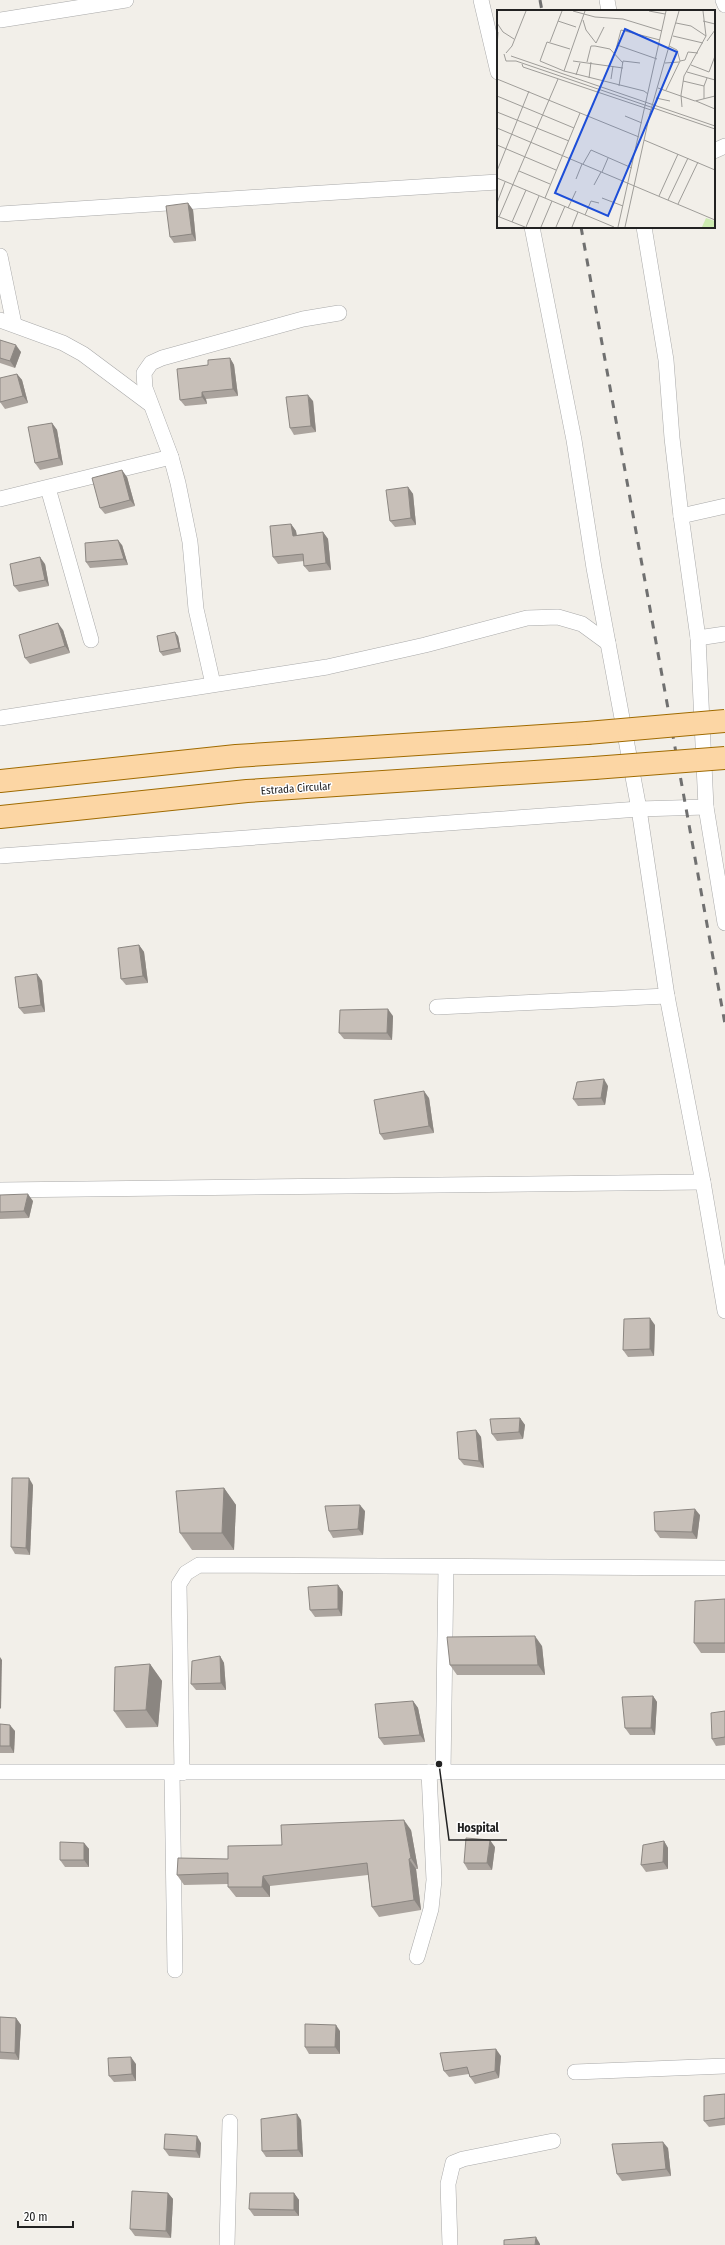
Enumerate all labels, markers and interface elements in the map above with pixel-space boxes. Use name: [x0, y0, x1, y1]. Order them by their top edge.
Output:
inset map: [497, 10, 715, 228]
street label: Estrada Circular: [260, 780, 332, 797]
callout: Hospital: [449, 1816, 507, 1840]
text: Hospital: [457, 1821, 500, 1835]
scale bar: [18, 2203, 73, 2229]
text: 20 m: [24, 2210, 48, 2224]

